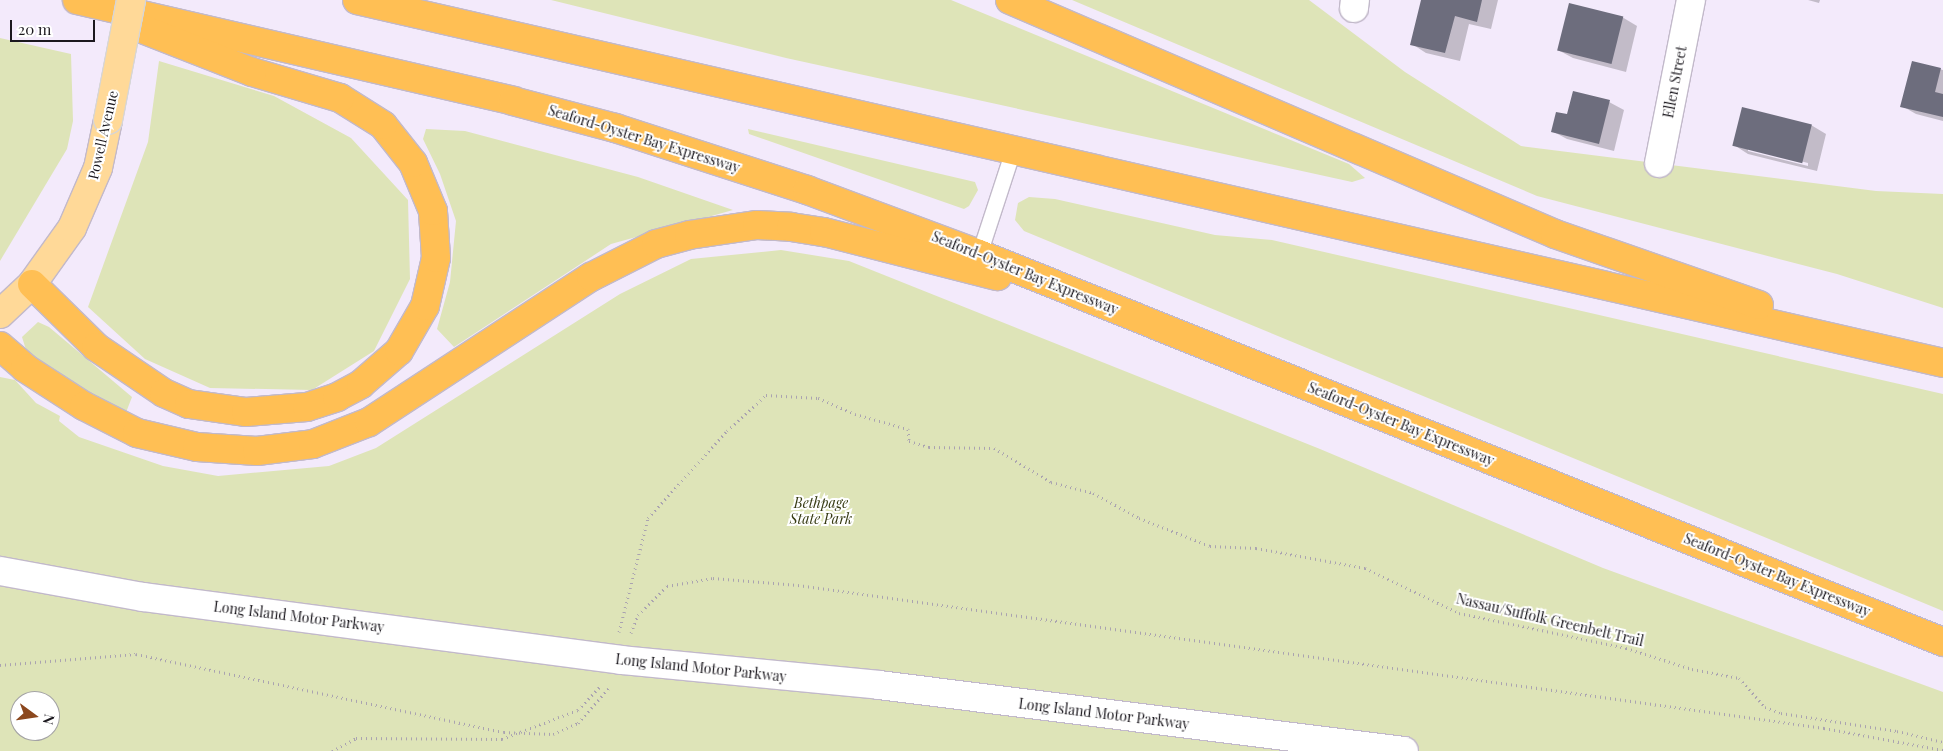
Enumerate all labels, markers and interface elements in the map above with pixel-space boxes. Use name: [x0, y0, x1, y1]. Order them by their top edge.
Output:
scale bar: [12, 10, 98, 42]
text: 20 m: [18, 19, 51, 39]
street label: Ellen Street: [1660, 45, 1690, 119]
street label: Powell Avenue: [85, 89, 121, 181]
street label: Seaford-Oyster Bay Expressway: [546, 102, 742, 176]
street label: Seaford-Oyster Bay Expressway: [929, 228, 1121, 318]
street label: Seaford-Oyster Bay Expressway: [1305, 379, 1497, 469]
park label: Bethpage State Park: [790, 495, 852, 528]
street label: Seaford-Oyster Bay Expressway: [1681, 530, 1873, 620]
street label: Nassau/Suffolk Greenbelt Trail: [1454, 590, 1646, 650]
street label: Long Island Motor Parkway: [213, 598, 385, 636]
street label: Long Island Motor Parkway: [614, 651, 788, 685]
north arrow: [10, 691, 60, 741]
street label: Long Island Motor Parkway: [1018, 695, 1190, 733]
text: N: [39, 712, 60, 727]

